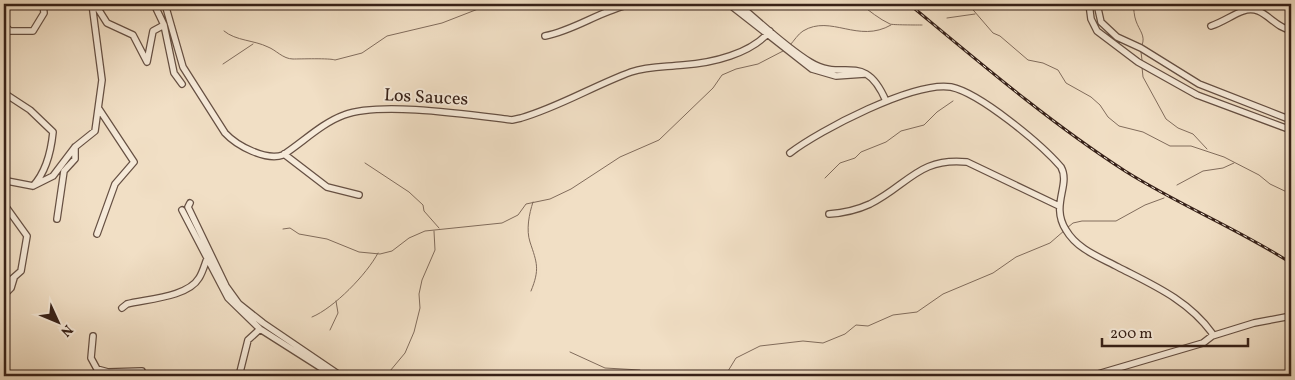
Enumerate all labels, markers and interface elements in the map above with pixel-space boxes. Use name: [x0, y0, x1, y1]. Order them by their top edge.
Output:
street label: Los Sauces: [383, 83, 469, 113]
north arrow: [32, 298, 82, 348]
scale bar: [1102, 315, 1249, 347]
text: N: [56, 320, 77, 340]
text: 200 m: [1110, 324, 1153, 345]

